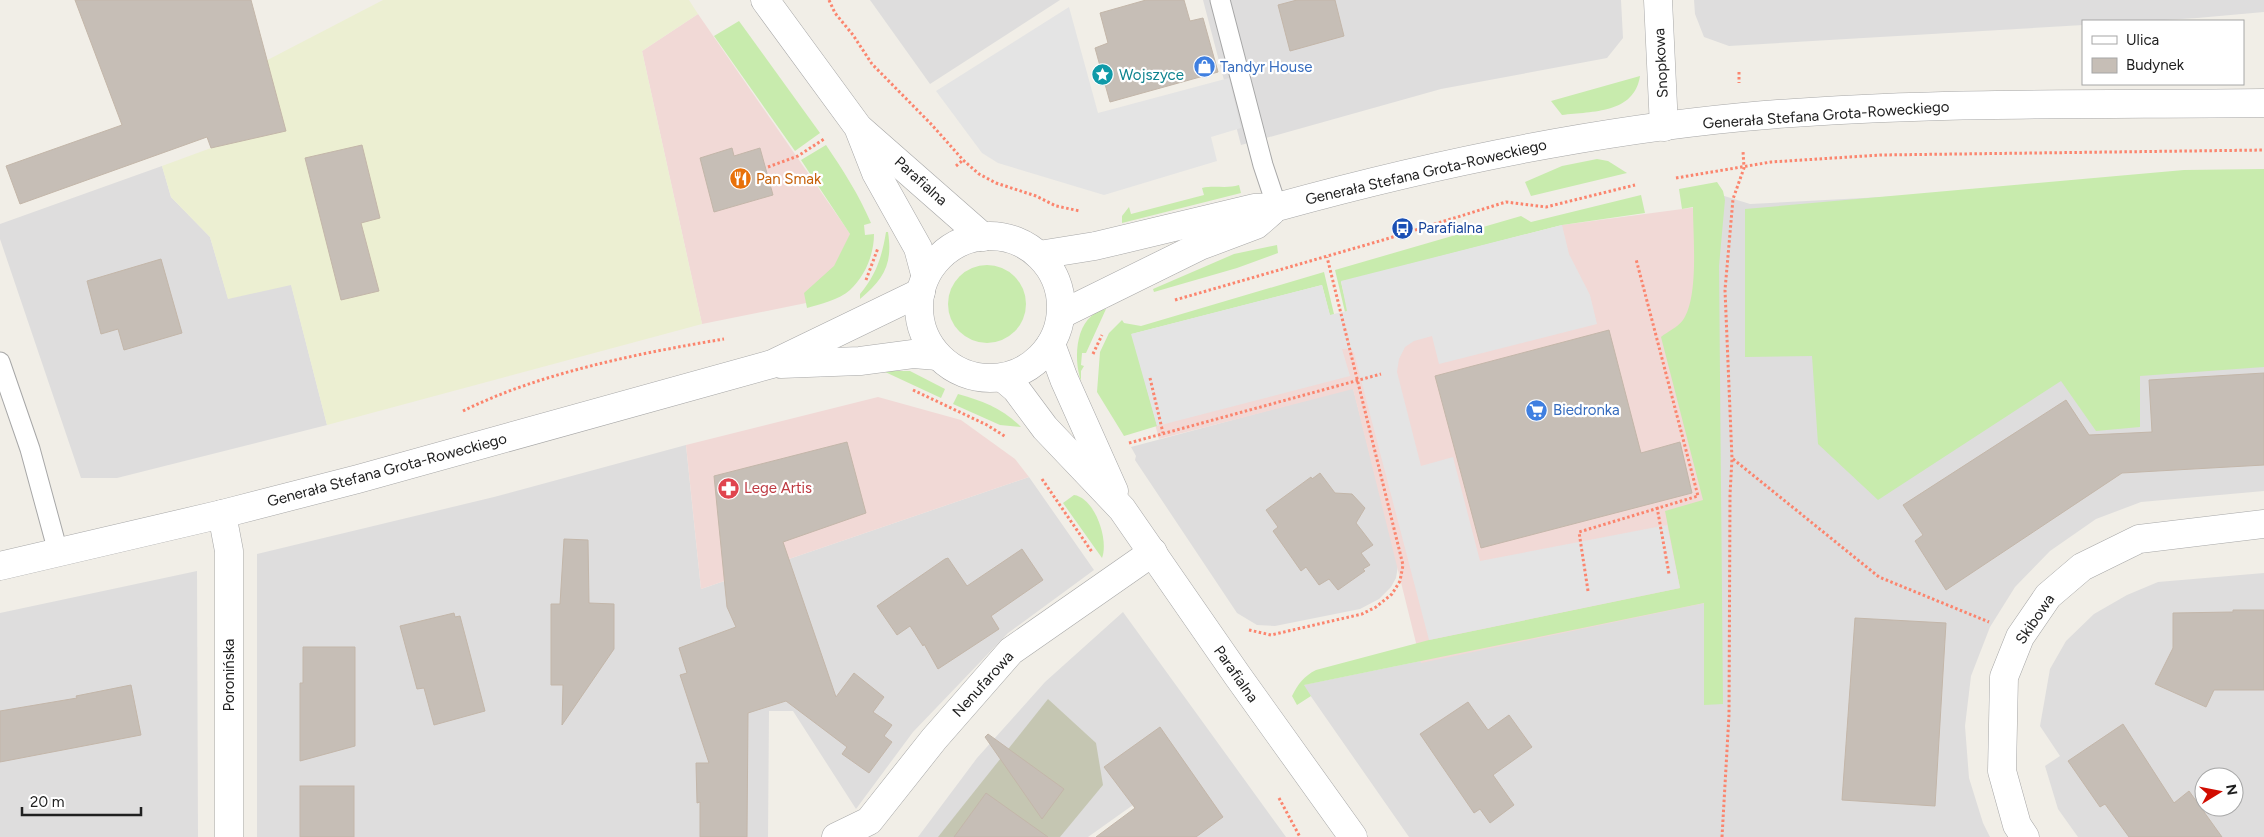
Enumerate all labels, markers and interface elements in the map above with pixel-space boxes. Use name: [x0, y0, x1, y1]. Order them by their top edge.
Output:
legend: [2082, 20, 2244, 85]
street label: Snopkowa: [1650, 28, 1672, 98]
text: Ulica: [2126, 31, 2159, 49]
shop icon: Tandyr House: [1192, 55, 1216, 79]
text: Budynek: [2126, 56, 2185, 74]
place label: Tandyr House: [1220, 58, 1312, 76]
place icon: Wojszyce: [1091, 63, 1115, 87]
place label: Wojszyce: [1119, 66, 1184, 84]
street label: Generała Stefana Grota-Roweckiego: [1702, 97, 1950, 133]
street label: Generała Stefana Grota-Roweckiego: [1303, 135, 1549, 209]
street label: Parafialna: [891, 153, 951, 209]
restaurant icon: Pan Smak: [728, 167, 752, 191]
place label: Pan Smak: [756, 170, 822, 188]
bus stop icon: Parafialna: [1390, 216, 1414, 240]
place label: Parafialna: [1418, 219, 1483, 237]
supermarket icon: Biedronka: [1525, 398, 1549, 422]
place label: Biedronka: [1553, 401, 1620, 419]
street label: Generała Stefana Grota-Roweckiego: [265, 429, 509, 511]
pharmacy icon: Lege Artis: [716, 476, 740, 500]
place label: Lege Artis: [744, 479, 812, 497]
street label: Skibowa: [2012, 591, 2058, 647]
street label: Poronińska: [220, 639, 238, 711]
street label: Parafialna: [1210, 642, 1262, 706]
street label: Nenufarowa: [949, 647, 1017, 721]
north arrow: [2194, 767, 2244, 817]
text: N: [2222, 783, 2241, 797]
scale bar: [22, 784, 141, 816]
text: 20 m: [30, 793, 64, 811]

